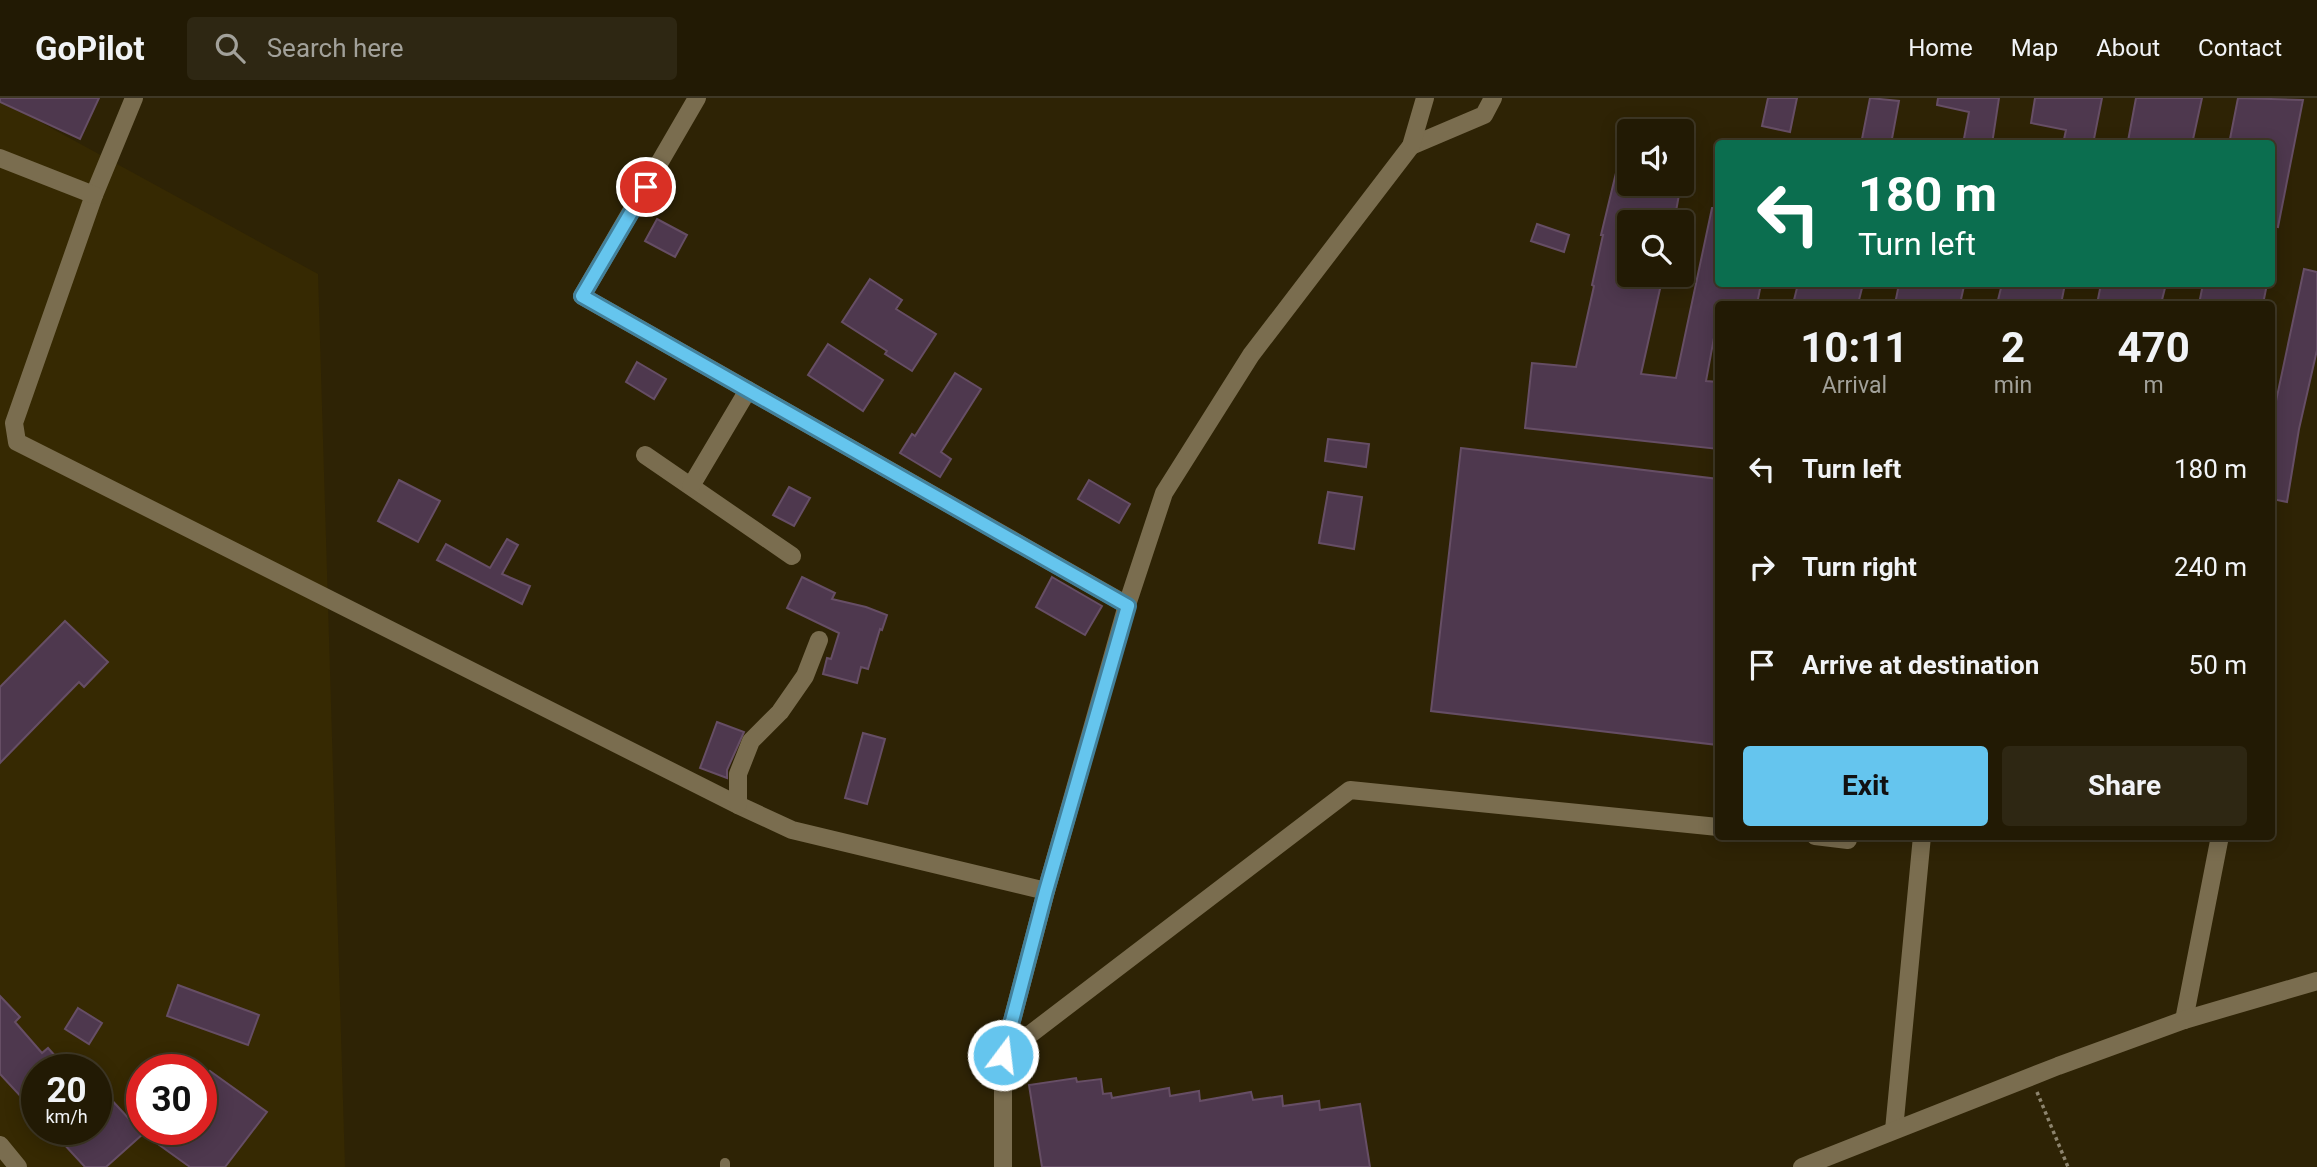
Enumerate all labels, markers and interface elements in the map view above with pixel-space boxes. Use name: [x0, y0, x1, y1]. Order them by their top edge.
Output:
search box: [187, 17, 677, 80]
text: GoPilot: [35, 29, 145, 68]
icon: search: [211, 29, 249, 67]
text: Search here: [267, 33, 403, 63]
text: Home: [1908, 34, 1973, 62]
text: Map: [2011, 34, 2058, 62]
text: About: [2096, 34, 2160, 62]
text: Contact: [2198, 34, 2282, 62]
map controls: [1617, 119, 1694, 287]
button: sound: [1617, 119, 1694, 196]
pin: [616, 157, 676, 217]
text: 180 m: [1858, 166, 1997, 223]
icon: arrive: [627, 168, 665, 206]
icon: left: [1743, 168, 1834, 259]
button: search: [1617, 210, 1694, 287]
text: Turn left: [1858, 225, 1976, 263]
text: 10:11: [1800, 323, 1908, 372]
text: 2: [2001, 323, 2025, 372]
text: 470: [2117, 323, 2190, 372]
text: Arrival: [1822, 372, 1887, 399]
text: min: [1994, 372, 2032, 399]
text: m: [2144, 372, 2164, 399]
icon: left: [1743, 450, 1781, 488]
text: Turn left: [1802, 454, 1901, 484]
text: 180 m: [2174, 454, 2247, 484]
icon: right: [1743, 548, 1781, 586]
text: Turn right: [1802, 552, 1917, 582]
text: 240 m: [2174, 552, 2247, 582]
icon: arrive: [1743, 646, 1781, 684]
text: Arrive at destination: [1802, 650, 2039, 680]
text: 50 m: [2189, 650, 2247, 680]
button: Exit: [1743, 746, 1988, 826]
button: Share: [2002, 746, 2247, 826]
position arrow: [966, 1018, 1040, 1092]
speed limit sign: 30: [126, 1054, 217, 1145]
text: 20: [46, 1070, 87, 1111]
text: km/h: [45, 1106, 88, 1127]

